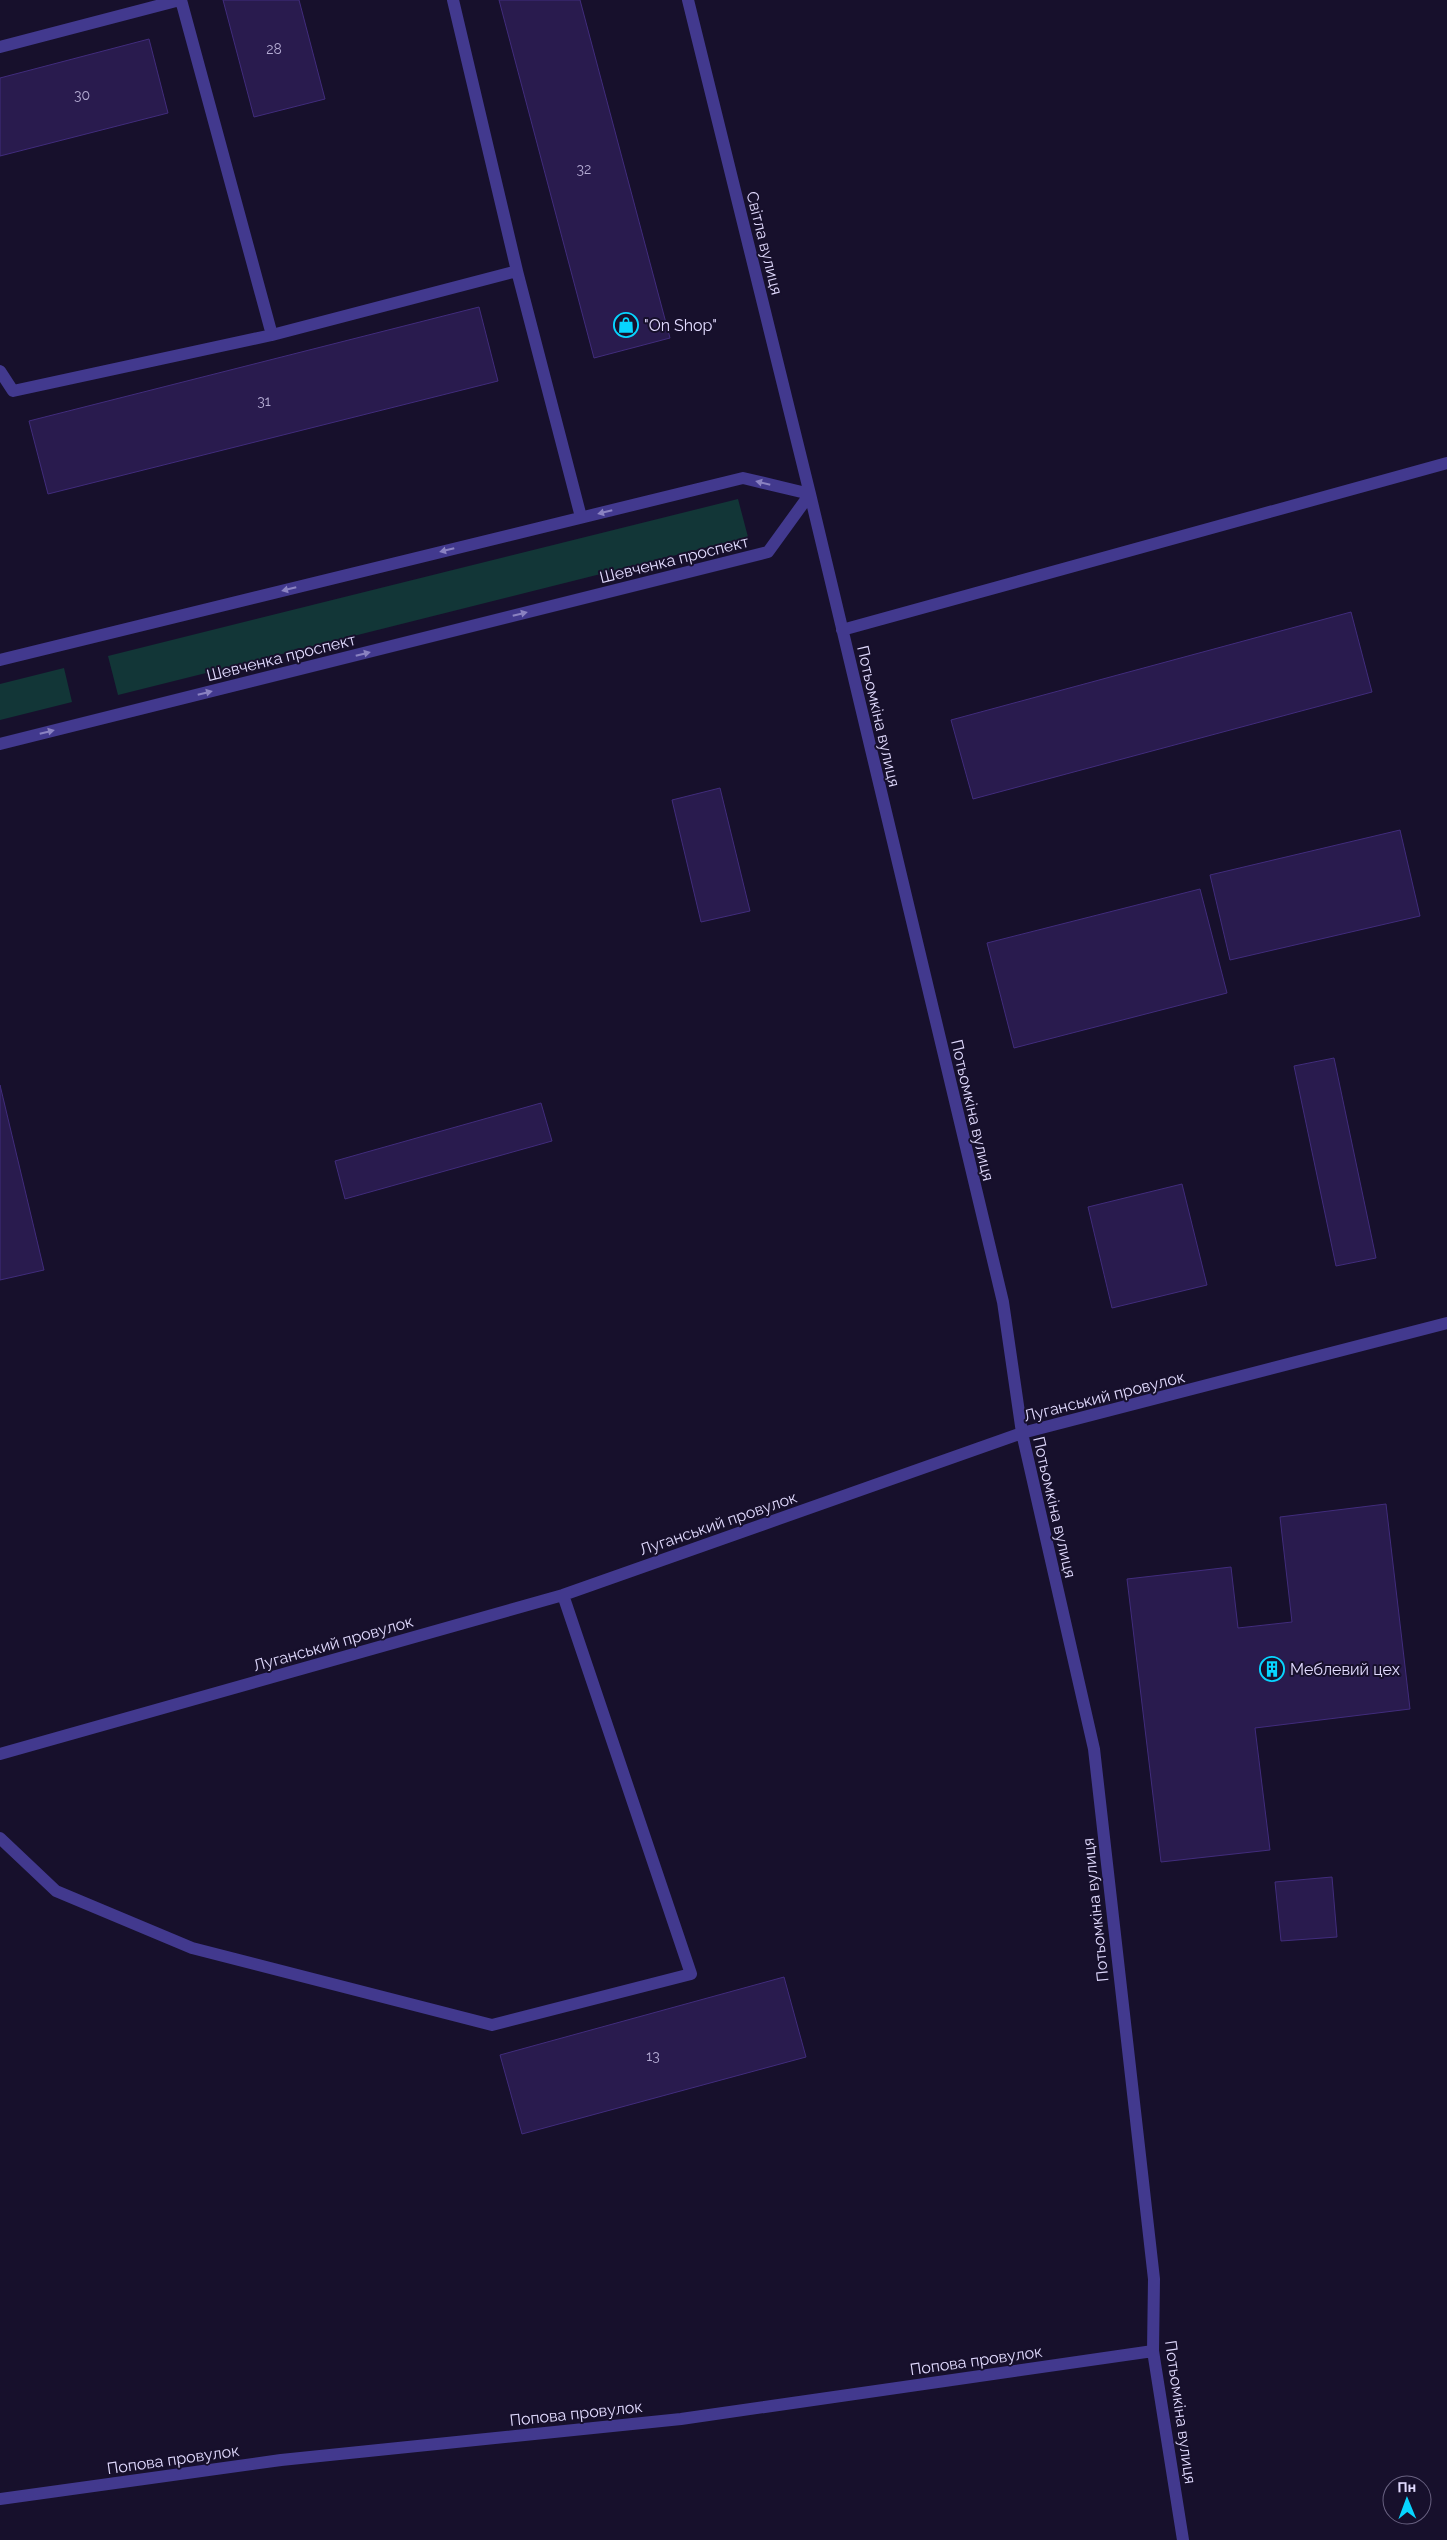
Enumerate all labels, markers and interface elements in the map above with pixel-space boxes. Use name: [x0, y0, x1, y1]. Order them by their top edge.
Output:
house number: 28: [266, 41, 282, 57]
house number: 30: [74, 87, 90, 103]
house number: 32: [577, 161, 591, 177]
street label: Світла вулиця: [742, 189, 787, 297]
shop icon: "On Shop": [613, 312, 639, 338]
place label: "On Shop": [644, 316, 717, 335]
house number: 31: [257, 393, 271, 409]
one-way arrow: [755, 479, 770, 487]
one-way arrow: [597, 508, 612, 516]
street label: Шевченка проспект: [598, 532, 751, 587]
one-way arrow: [440, 546, 455, 554]
one-way arrow: [282, 585, 297, 593]
one-way arrow: [513, 610, 528, 618]
street label: Шевченка проспект: [205, 630, 358, 685]
street label: Потьомкіна вулиця: [853, 644, 904, 789]
one-way arrow: [355, 649, 370, 657]
one-way arrow: [197, 689, 212, 697]
one-way arrow: [40, 728, 55, 736]
street label: Потьомкіна вулиця: [947, 1038, 998, 1183]
street label: Луганський провулок: [1022, 1367, 1187, 1426]
street label: Потьомкіна вулиця: [1029, 1435, 1080, 1580]
street label: Луганський провулок: [637, 1488, 799, 1559]
street label: Луганський провулок: [251, 1612, 415, 1675]
building icon: Меблевий цех: [1259, 1656, 1285, 1682]
place label: Меблевий цех: [1290, 1660, 1400, 1679]
street label: Потьомкіна вулиця: [1078, 1837, 1112, 1983]
house number: 13: [646, 2048, 660, 2064]
street label: Потьомкіна вулиця: [1161, 2339, 1200, 2485]
street label: Попова провулок: [909, 2342, 1044, 2379]
street label: Попова провулок: [509, 2397, 643, 2430]
street label: Попова провулок: [106, 2441, 241, 2478]
north arrow: [1382, 2475, 1432, 2525]
text: Пн: [1397, 2479, 1416, 2495]

